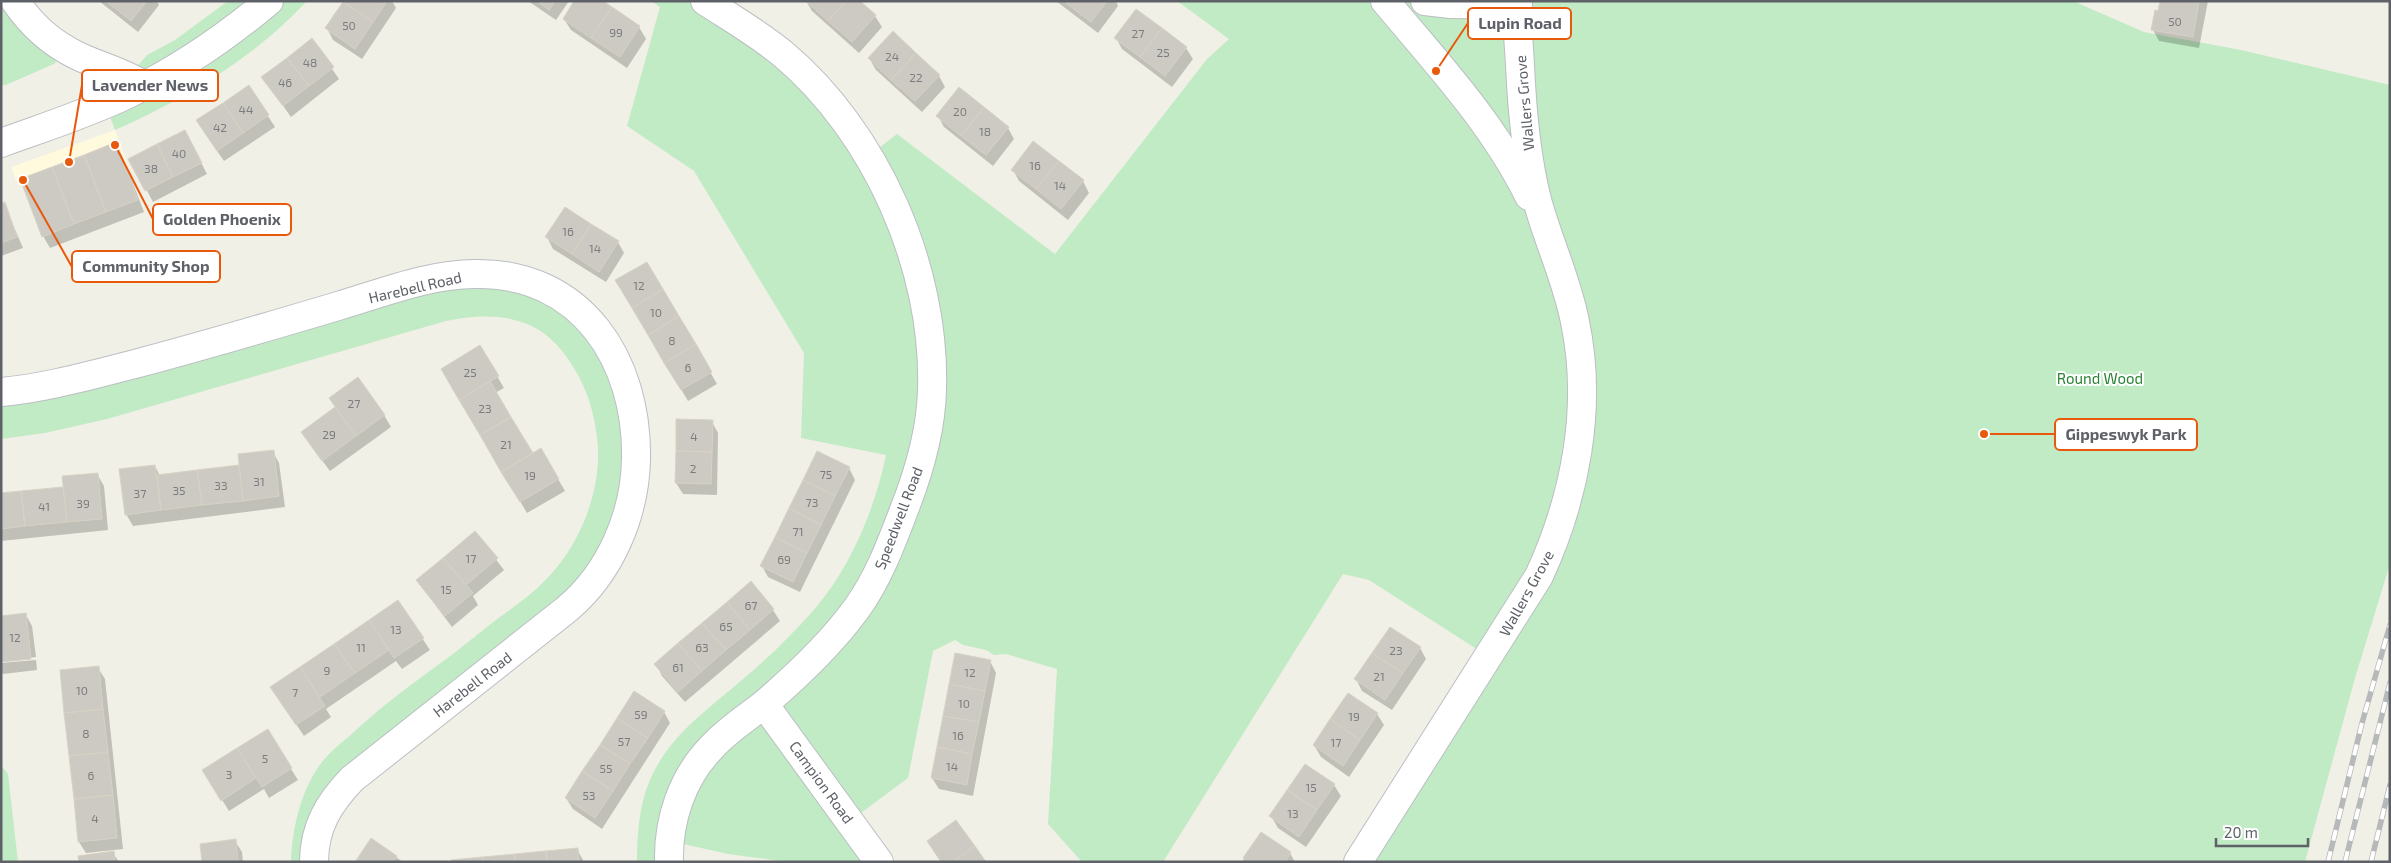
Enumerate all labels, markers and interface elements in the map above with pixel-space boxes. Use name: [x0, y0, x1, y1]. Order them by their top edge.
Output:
callout: Lupin Road: [1468, 8, 1571, 39]
text: Lupin Road: [1478, 13, 1562, 32]
house number: 50: [2168, 14, 2182, 28]
house number: 50: [342, 18, 356, 32]
house number: 99: [609, 25, 623, 39]
house number: 27: [1132, 26, 1144, 40]
house number: 25: [1156, 45, 1170, 59]
house number: 24: [885, 49, 899, 63]
street label: Wallers Grove: [1511, 54, 1537, 152]
house number: 48: [303, 55, 317, 69]
callout: Lavender News: [82, 70, 218, 101]
house number: 22: [909, 70, 923, 84]
text: Lavender News: [92, 75, 208, 94]
house number: 46: [278, 75, 292, 89]
house number: 44: [239, 102, 253, 116]
house number: 20: [953, 104, 967, 118]
house number: 42: [213, 120, 227, 134]
house number: 18: [979, 124, 991, 138]
house number: 40: [172, 146, 186, 160]
house number: 16: [1029, 158, 1041, 172]
house number: 38: [144, 161, 158, 175]
house number: 14: [1054, 178, 1066, 192]
callout: Golden Phoenix: [153, 204, 291, 235]
text: Golden Phoenix: [163, 209, 281, 228]
house number: 16: [562, 224, 574, 238]
house number: 14: [589, 241, 601, 255]
callout: Community Shop: [72, 251, 220, 282]
text: Community Shop: [82, 256, 210, 276]
street label: Harebell Road: [367, 268, 463, 306]
house number: 12: [633, 278, 645, 292]
house number: 10: [650, 305, 662, 319]
house number: 8: [668, 333, 676, 347]
house number: 6: [685, 360, 692, 374]
house number: 25: [463, 365, 477, 379]
park label: Round Wood: [2057, 369, 2143, 387]
house number: 27: [348, 396, 360, 410]
house number: 23: [478, 401, 492, 415]
callout: Gippeswyk Park: [2055, 419, 2197, 450]
text: Gippeswyk Park: [2065, 424, 2187, 444]
house number: 29: [322, 427, 336, 441]
house number: 4: [690, 429, 698, 443]
house number: 21: [500, 437, 512, 451]
house number: 2: [690, 461, 697, 475]
street label: Speedwell Road: [870, 464, 926, 572]
house number: 75: [820, 467, 832, 481]
house number: 19: [524, 468, 536, 482]
house number: 31: [253, 474, 265, 488]
house number: 33: [214, 478, 228, 492]
house number: 35: [172, 483, 186, 497]
house number: 37: [134, 486, 146, 500]
house number: 73: [806, 495, 818, 509]
house number: 39: [76, 496, 90, 510]
house number: 41: [38, 499, 50, 513]
house number: 71: [793, 524, 803, 538]
street label: Wallers Grove: [1495, 547, 1557, 639]
house number: 17: [466, 551, 476, 565]
house number: 69: [777, 552, 791, 566]
house number: 15: [440, 582, 452, 596]
house number: 67: [744, 598, 758, 612]
house number: 65: [719, 619, 733, 633]
house number: 13: [390, 622, 402, 636]
house number: 12: [9, 630, 21, 644]
house number: 11: [356, 640, 366, 654]
house number: 63: [695, 640, 709, 654]
house number: 23: [1389, 643, 1403, 657]
street label: Harebell Road: [429, 648, 515, 720]
house number: 61: [672, 660, 684, 674]
house number: 9: [324, 663, 331, 677]
house number: 12: [964, 665, 976, 679]
house number: 21: [1373, 669, 1385, 683]
house number: 10: [76, 683, 88, 697]
house number: 7: [292, 685, 298, 699]
house number: 10: [958, 696, 970, 710]
house number: 59: [634, 707, 648, 721]
house number: 19: [1348, 709, 1360, 723]
house number: 8: [82, 726, 90, 740]
house number: 16: [952, 728, 964, 742]
house number: 57: [618, 734, 630, 748]
house number: 17: [1331, 735, 1341, 749]
street label: Campion Road: [786, 737, 858, 827]
house number: 5: [262, 751, 268, 765]
house number: 14: [946, 759, 958, 773]
house number: 55: [600, 761, 612, 775]
house number: 3: [226, 767, 232, 781]
house number: 6: [88, 768, 95, 782]
house number: 15: [1305, 780, 1317, 794]
house number: 53: [582, 788, 596, 802]
house number: 13: [1287, 806, 1299, 820]
house number: 4: [91, 811, 99, 825]
scale bar: [2216, 816, 2308, 848]
text: 20 m: [2224, 823, 2258, 841]

